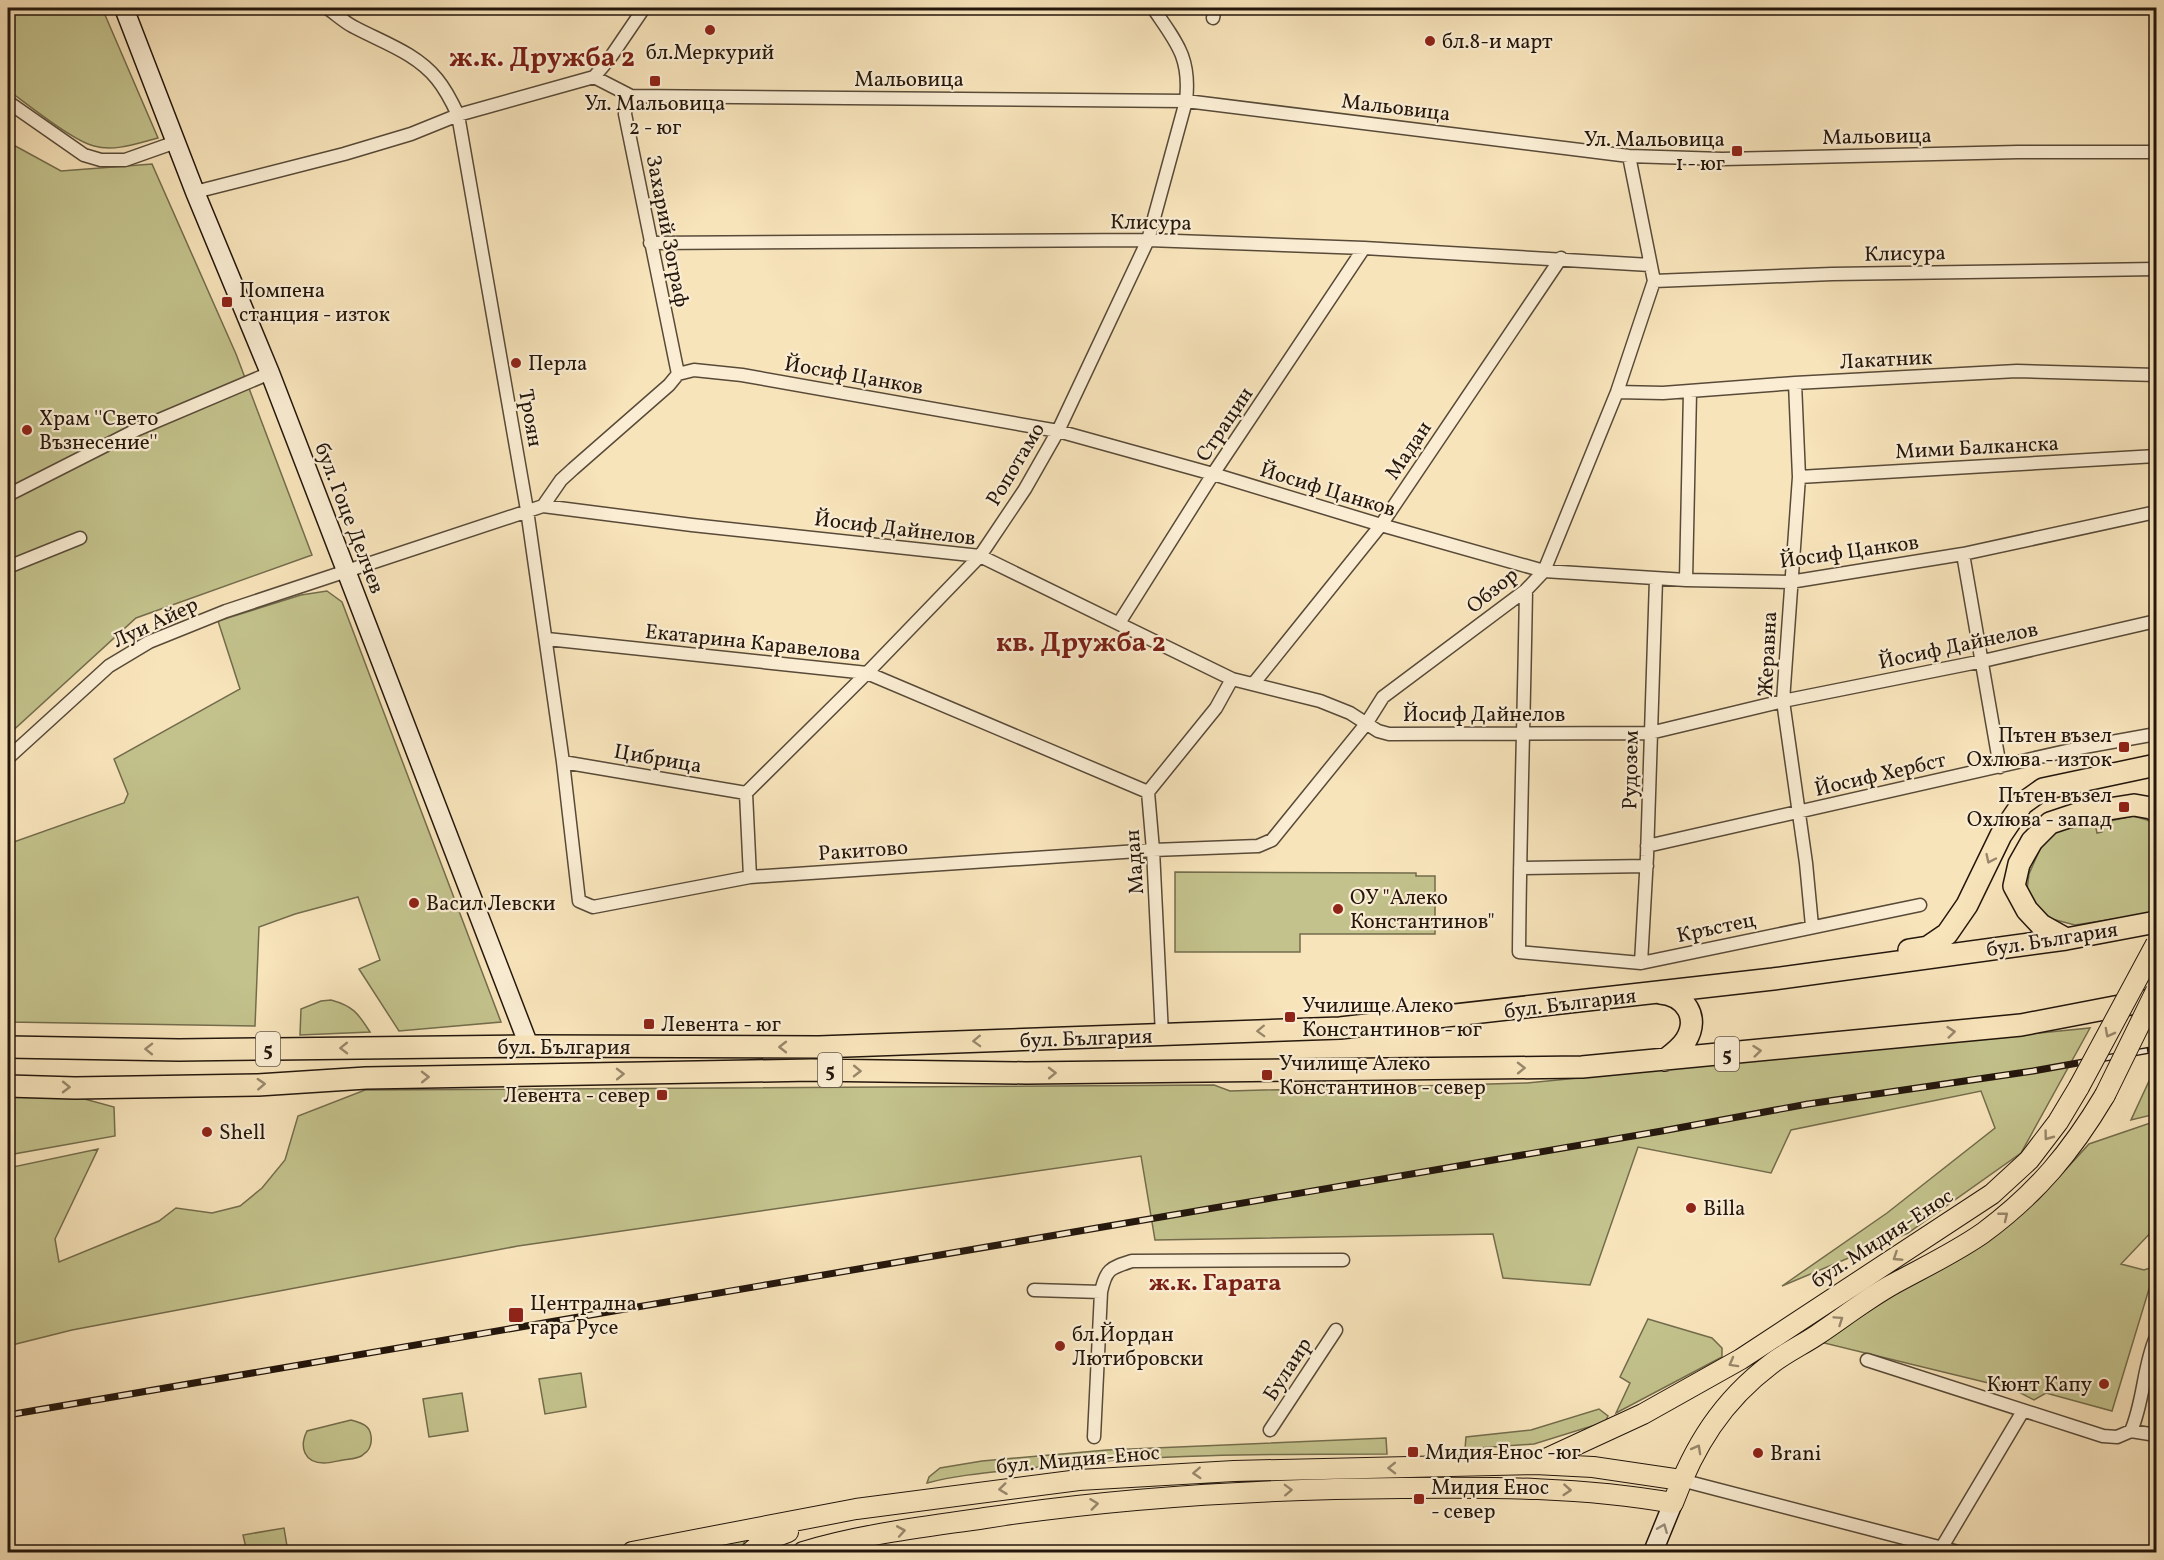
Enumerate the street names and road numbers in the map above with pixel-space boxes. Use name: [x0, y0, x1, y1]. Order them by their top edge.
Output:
street label: Мальовица: [854, 66, 964, 95]
street label: Мальовица: [1340, 87, 1452, 130]
street label: Мальовица: [1822, 122, 1932, 153]
street label: Захарий Зограф: [638, 153, 695, 310]
street label: Клисура: [1110, 208, 1192, 239]
street label: Клисура: [1864, 239, 1946, 270]
street label: Лакатник: [1839, 344, 1933, 377]
street label: Йосиф Цанков: [782, 350, 925, 403]
street label: Страцин: [1190, 381, 1261, 468]
street label: Троян: [510, 387, 549, 450]
street label: Мадан: [1379, 416, 1440, 486]
street label: Ропотамо: [980, 418, 1053, 512]
street label: Мими Балканска: [1894, 430, 2060, 467]
street label: бул. Гоце Делчев: [306, 439, 391, 598]
street label: Йосиф Цанков: [1256, 456, 1399, 525]
street label: Йосиф Дайнелов: [812, 505, 977, 554]
street label: Йосиф Цанков: [1778, 528, 1921, 577]
street label: Обзор: [1461, 561, 1525, 621]
street label: Луи Айер: [108, 591, 203, 656]
street label: Жеравна: [1752, 610, 1785, 698]
street label: Йосиф Дайнелов: [1876, 615, 2041, 678]
street label: Екатарина Каравелова: [643, 618, 862, 669]
street label: Йосиф Дайнелов: [1403, 701, 1565, 730]
street label: Рудозем: [1616, 730, 1647, 810]
street label: Цибрица: [612, 737, 704, 781]
street label: Йосиф Хербст: [1812, 746, 1949, 805]
street label: Мадан: [1119, 828, 1152, 895]
street label: Ракитово: [817, 834, 909, 869]
street label: Кръстец: [1674, 906, 1758, 951]
street label: бул. България: [1984, 916, 2120, 965]
street label: бул. България: [1503, 982, 1638, 1027]
street label: бул. България: [1019, 1023, 1153, 1056]
road number: 5: [256, 1032, 280, 1066]
street label: бул. България: [498, 1034, 630, 1063]
road number: 5: [1715, 1037, 1739, 1071]
road number: 5: [818, 1053, 842, 1087]
street label: бул. Мидия-Енос: [1806, 1182, 1960, 1296]
street label: Булаир: [1257, 1332, 1320, 1407]
street label: бул. Мидия-Енос: [995, 1439, 1161, 1482]

